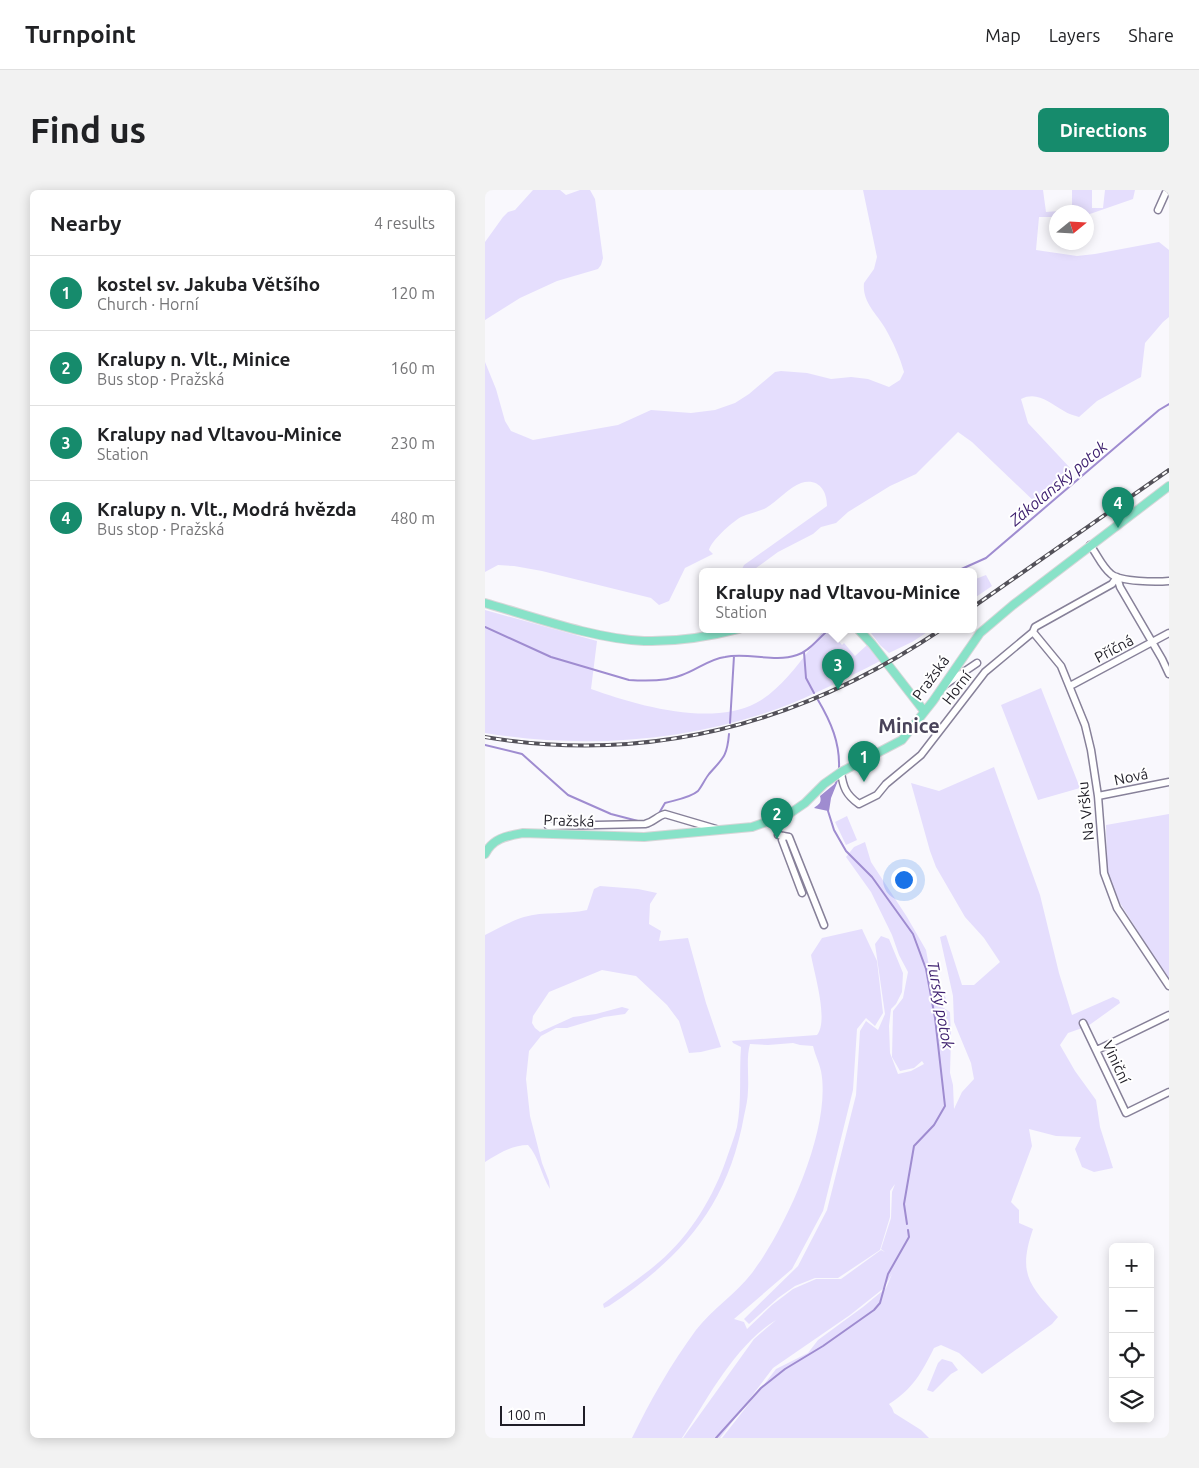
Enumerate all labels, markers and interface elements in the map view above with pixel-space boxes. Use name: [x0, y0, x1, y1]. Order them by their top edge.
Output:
text: Turnpoint: [25, 21, 136, 48]
text: Map: [985, 25, 1021, 45]
text: Layers: [1049, 25, 1100, 45]
text: Share: [1128, 25, 1174, 45]
button: Directions: [1038, 108, 1169, 152]
text: Find us: [30, 110, 146, 150]
north arrow: [1049, 205, 1094, 250]
text: Nearby: [50, 211, 121, 235]
text: 4 results: [374, 214, 435, 232]
text: kostel sv. Jakuba Většího: [97, 273, 320, 295]
text: 1: [61, 284, 71, 302]
text: 120 m: [390, 284, 435, 302]
text: Church · Horní: [97, 295, 199, 313]
text: Kralupy n. Vlt., Minice: [97, 348, 290, 370]
text: 2: [61, 359, 71, 377]
text: 160 m: [390, 359, 435, 377]
text: Bus stop · Pražská: [97, 370, 225, 388]
text: Kralupy nad Vltavou-Minice: [97, 423, 342, 445]
text: 3: [61, 434, 71, 452]
text: 230 m: [390, 434, 435, 452]
water label: Zákolanský potok: [1005, 436, 1111, 530]
text: Station: [97, 445, 149, 463]
pin: 4: [1102, 487, 1134, 528]
text: Kralupy n. Vlt., Modrá hvězda: [97, 498, 357, 520]
text: 4: [61, 509, 71, 527]
text: 480 m: [390, 509, 435, 527]
text: Bus stop · Pražská: [97, 520, 225, 538]
popup: [699, 568, 977, 633]
text: Kralupy nad Vltavou-Minice: [716, 581, 960, 603]
text: Station: [716, 603, 767, 621]
street label: Příčná: [1091, 631, 1136, 666]
pin: 3: [822, 649, 854, 690]
street label: Pražská: [909, 652, 952, 703]
street label: Horní: [938, 668, 975, 708]
district label: Minice: [878, 714, 940, 737]
pin: 1: [848, 741, 880, 782]
street label: Nová: [1112, 765, 1150, 788]
street label: Na Vršku: [1074, 781, 1097, 841]
pin: 2: [761, 798, 793, 839]
street label: Pražská: [543, 811, 595, 830]
your location: [891, 867, 917, 893]
water label: Turský potok: [924, 960, 958, 1051]
street label: Viniční: [1099, 1038, 1134, 1086]
map controls: [1109, 1243, 1154, 1423]
button: +: [1109, 1243, 1154, 1288]
button: −: [1109, 1288, 1154, 1333]
button: locate: [1109, 1333, 1154, 1378]
button: layers: [1109, 1378, 1154, 1423]
scale bar: [500, 1403, 585, 1426]
text: 100 m: [507, 1407, 546, 1423]

